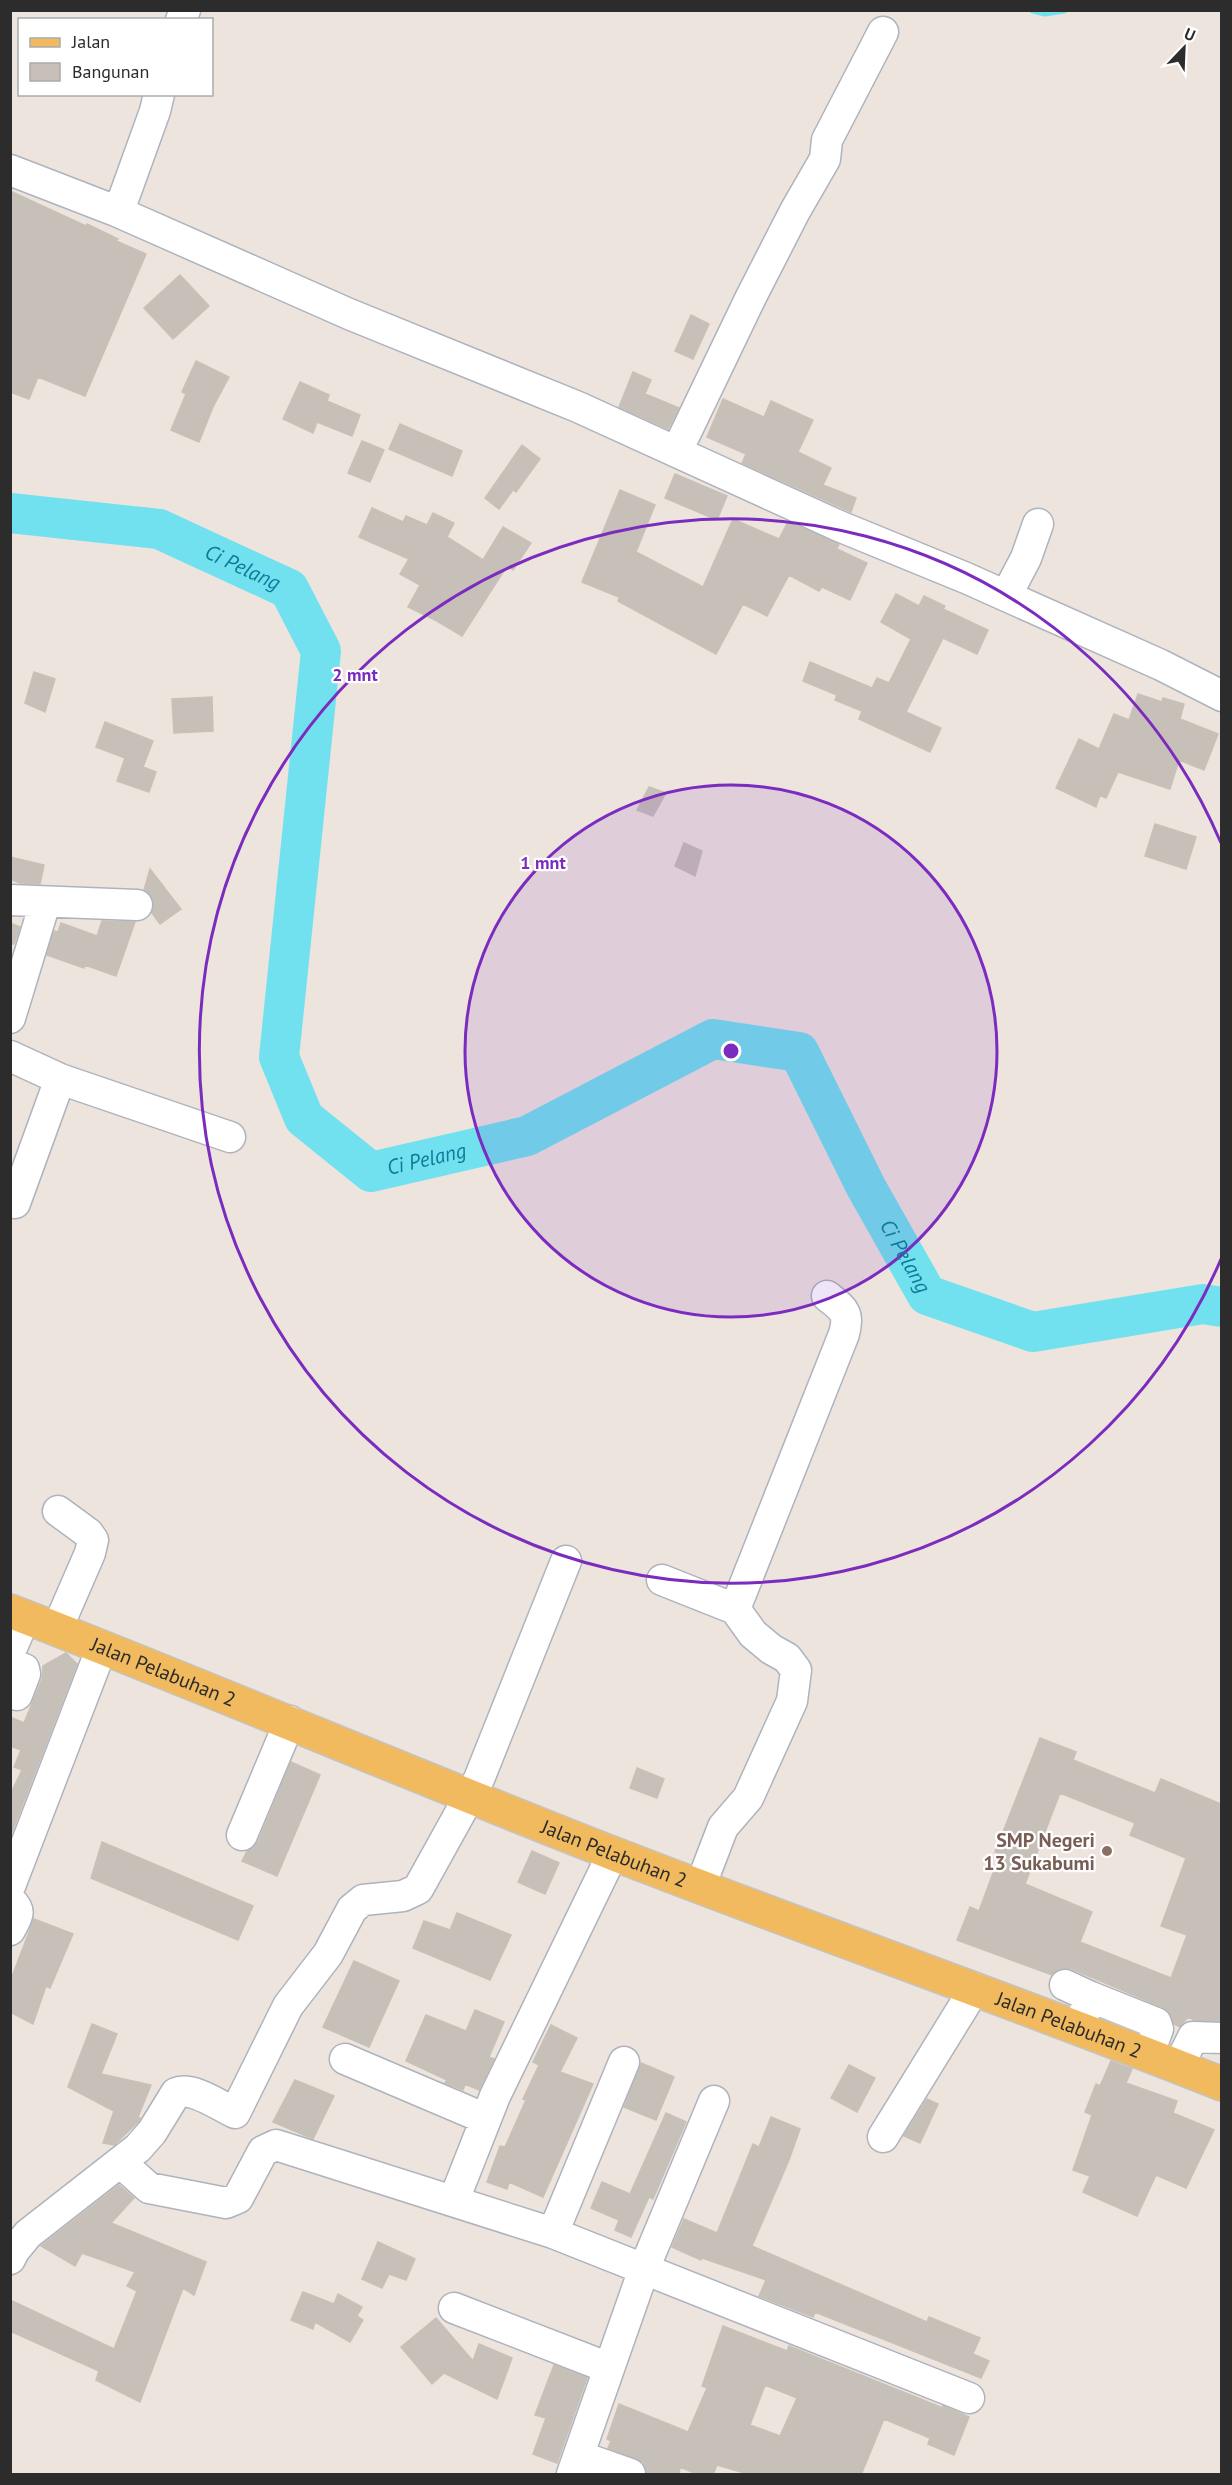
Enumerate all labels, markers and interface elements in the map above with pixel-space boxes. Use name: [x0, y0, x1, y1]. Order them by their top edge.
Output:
legend: [18, 18, 213, 96]
north arrow: [1154, 18, 1214, 78]
text: U: [1181, 23, 1198, 45]
text: Jalan: [71, 30, 110, 53]
text: Bangunan: [72, 60, 149, 83]
water label: Ci Pelang: [201, 538, 285, 596]
text: 2 mnt: [332, 663, 378, 686]
text: 1 mnt: [520, 851, 566, 874]
centre of rings: [721, 1041, 741, 1061]
water label: Ci Pelang: [384, 1136, 469, 1181]
water label: Ci Pelang: [874, 1214, 937, 1298]
street label: Jalan Pelabuhan 2: [86, 1631, 240, 1713]
street label: Jalan Pelabuhan 2: [537, 1813, 690, 1894]
place label: SMP Negeri 13 Sukabumi: [983, 1827, 1095, 1876]
marker: SMP Negeri 13 Sukabumi: [1100, 1844, 1114, 1858]
street label: Jalan Pelabuhan 2: [991, 1985, 1145, 2064]

